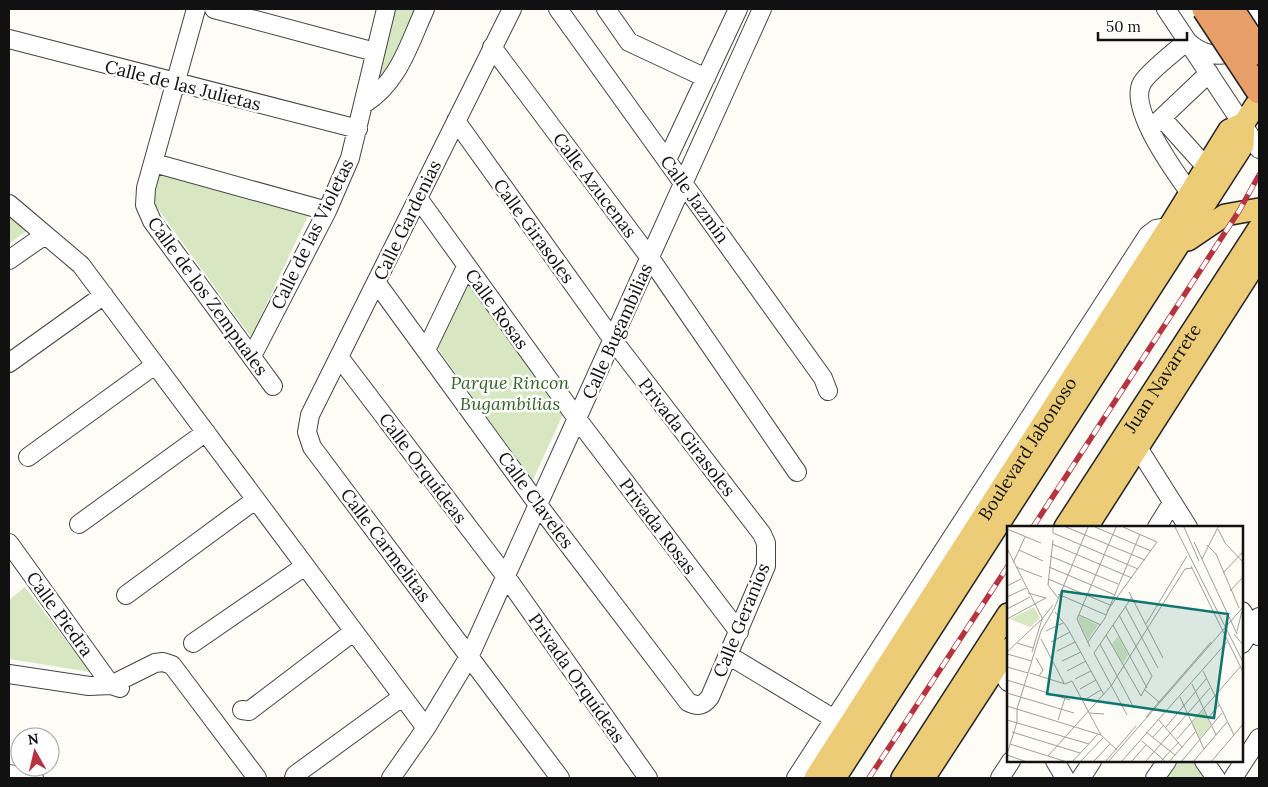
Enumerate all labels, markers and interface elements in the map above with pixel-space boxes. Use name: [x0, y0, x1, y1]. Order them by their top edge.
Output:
scale bar: [1098, 10, 1187, 42]
text: 50 m: [1106, 17, 1141, 36]
street label: Calle de las Julietas: [102, 54, 264, 116]
street label: Calle Azucenas: [548, 128, 642, 242]
street label: Calle Jazmín: [655, 151, 735, 248]
street label: Calle de las Violetas: [266, 155, 358, 313]
street label: Calle Gardenias: [368, 156, 446, 284]
street label: Calle Girasoles: [488, 174, 580, 288]
street label: Calle de los Zempuales: [143, 212, 273, 380]
street label: Calle Bugambilias: [577, 259, 657, 403]
street label: Calle Rosas: [460, 264, 534, 354]
street label: Juan Navarrete: [1118, 319, 1206, 437]
park label: Parque Rincon Bugambilias: [451, 371, 569, 415]
street label: Boulevard Jabonoso: [972, 372, 1081, 524]
street label: Privada Girasoles: [634, 373, 740, 501]
street label: Calle Orquídeas: [374, 408, 472, 528]
street label: Calle Claveles: [493, 447, 579, 553]
street label: Privada Rosas: [614, 473, 702, 579]
street label: Calle Carmelitas: [336, 484, 436, 606]
inset map: [1007, 526, 1243, 762]
street label: Calle Geranios: [708, 559, 774, 681]
street label: Calle Piedra: [21, 567, 99, 661]
street label: Privada Orquídeas: [524, 609, 630, 747]
north arrow: [10, 727, 60, 777]
text: N: [27, 729, 40, 749]

